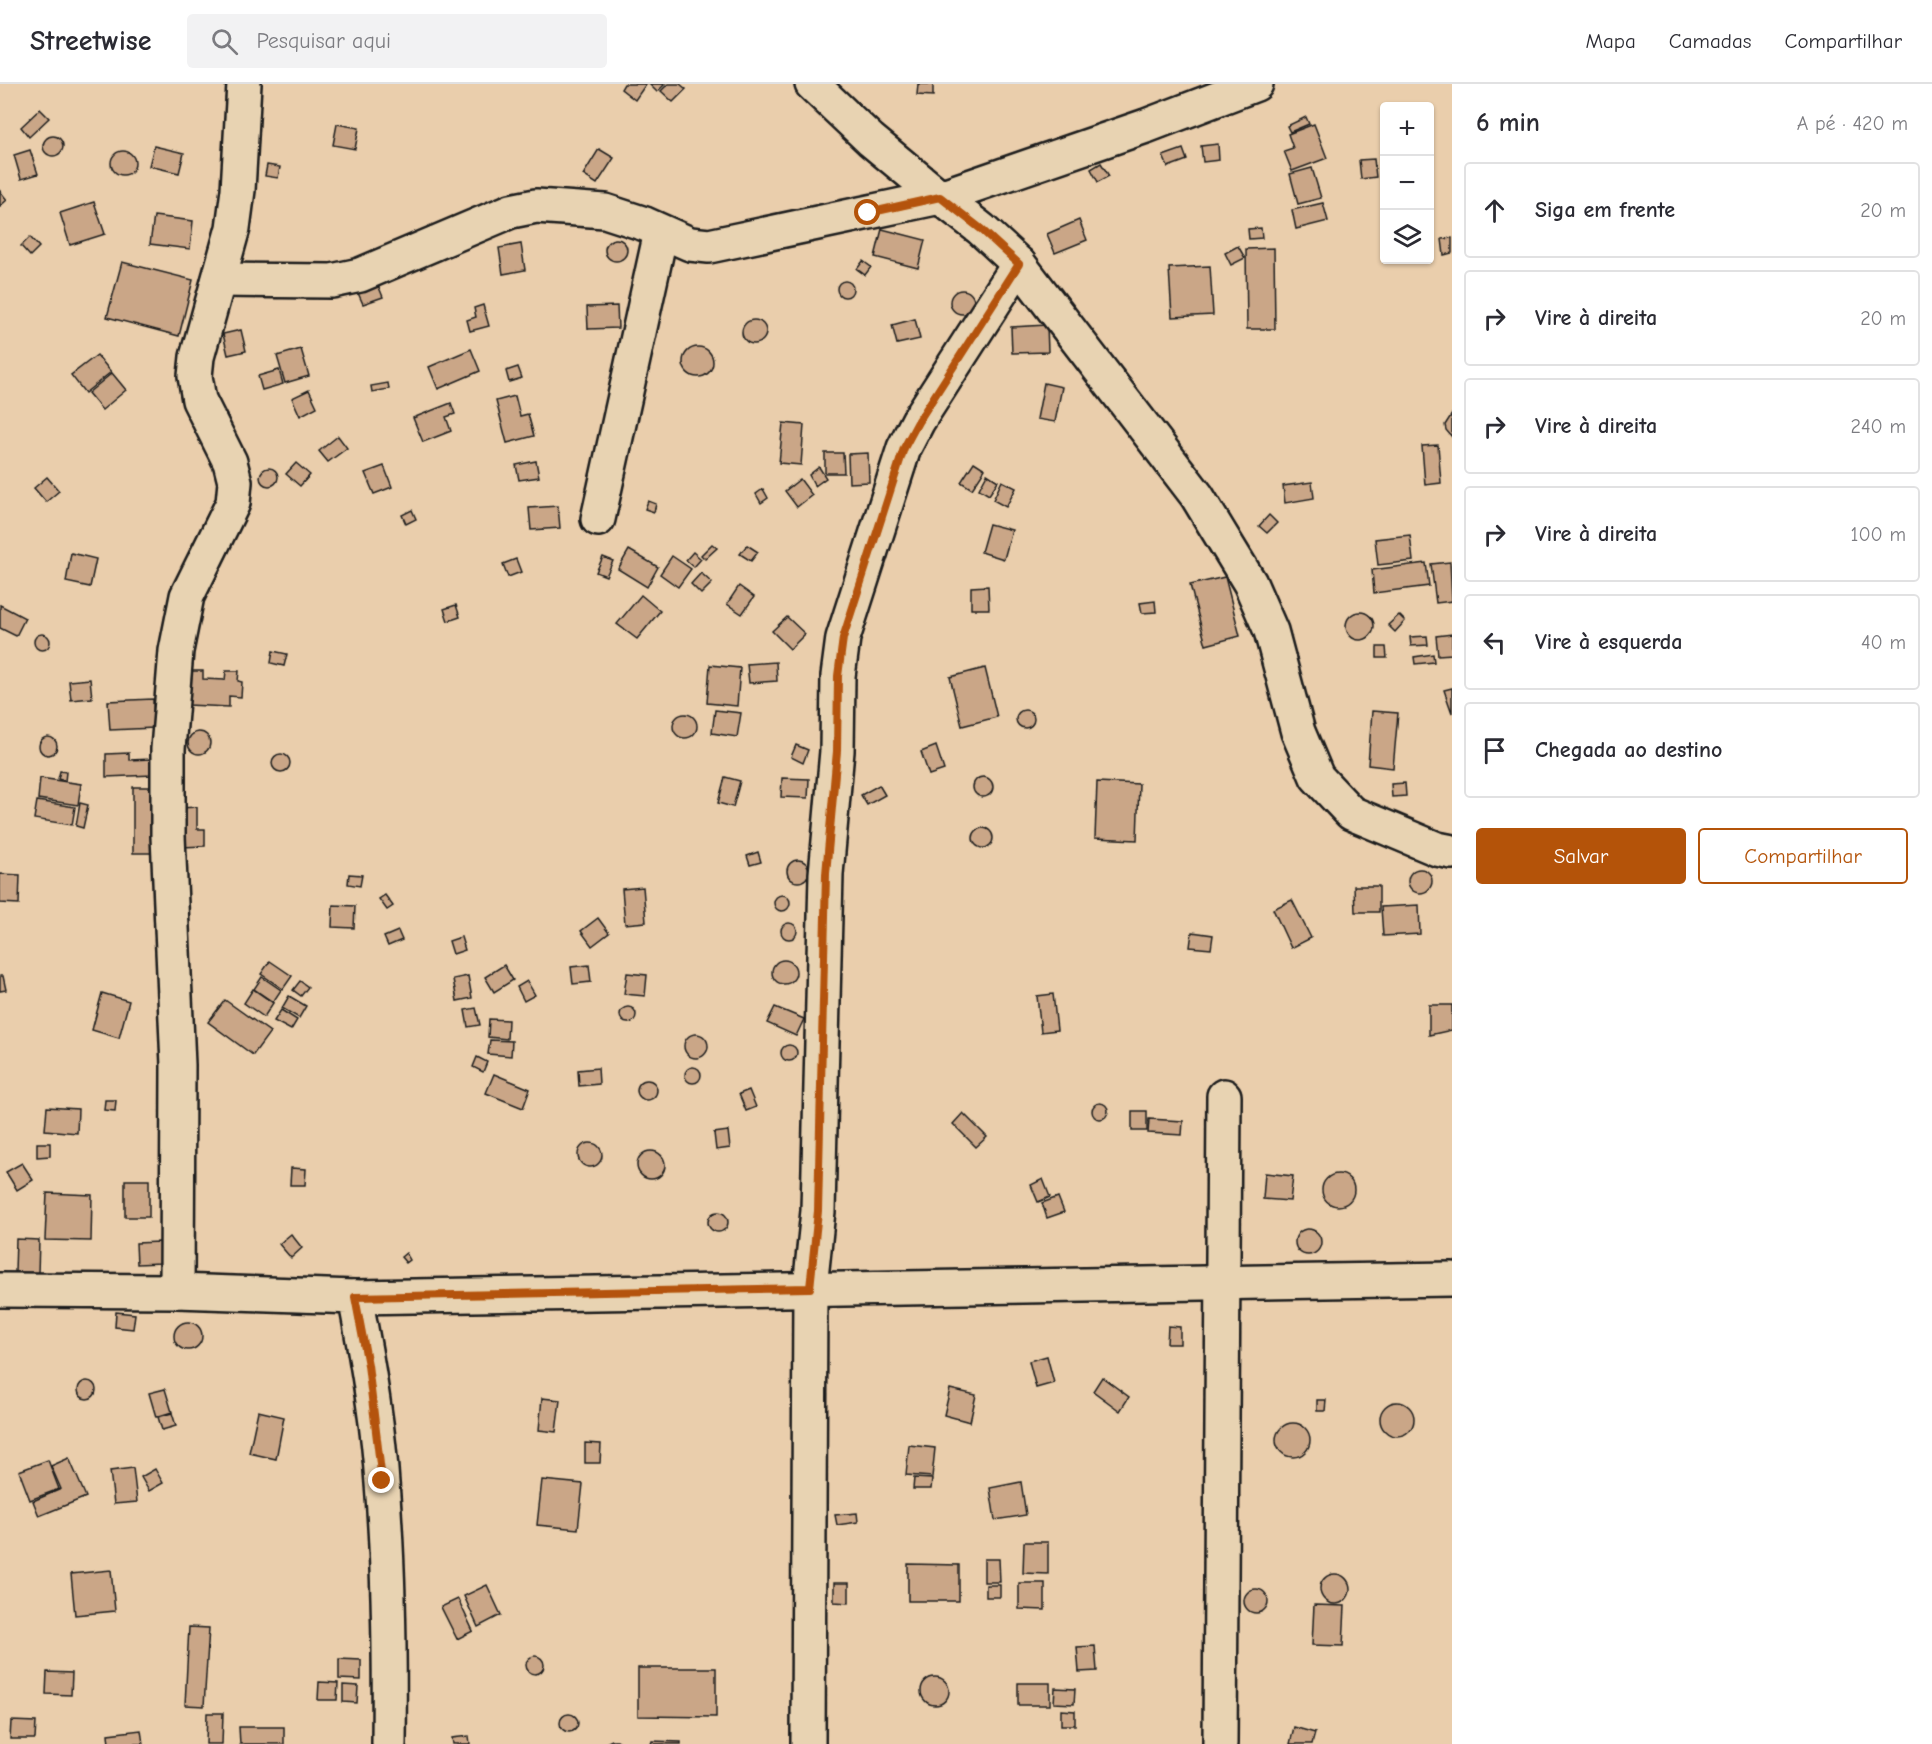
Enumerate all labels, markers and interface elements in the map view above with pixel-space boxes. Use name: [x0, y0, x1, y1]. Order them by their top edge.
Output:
search box: [187, 14, 607, 68]
text: Streetwise: [30, 25, 151, 57]
icon: search: [208, 25, 241, 58]
text: Pesquisar aqui: [256, 28, 391, 54]
text: Mapa: [1585, 29, 1636, 53]
text: Camadas: [1669, 29, 1752, 53]
text: Compartilhar: [1785, 29, 1902, 53]
map controls: [1380, 102, 1434, 264]
button: +: [1380, 102, 1434, 156]
text: 6 min: [1476, 108, 1540, 138]
text: A pé · 420 m: [1797, 112, 1908, 135]
button: −: [1380, 156, 1434, 210]
icon: ahead: [1478, 194, 1511, 227]
text: Siga em frente: [1535, 197, 1675, 223]
route start: [854, 199, 880, 225]
text: 20 m: [1860, 199, 1906, 222]
button: layers: [1380, 210, 1434, 264]
icon: right: [1478, 302, 1511, 335]
text: Vire à direita: [1535, 305, 1657, 331]
text: 20 m: [1860, 307, 1906, 330]
icon: right: [1478, 410, 1511, 443]
text: Vire à direita: [1535, 413, 1657, 439]
text: 240 m: [1851, 415, 1906, 438]
icon: right: [1478, 518, 1511, 551]
text: Vire à direita: [1535, 521, 1657, 547]
text: 100 m: [1851, 523, 1906, 546]
icon: left: [1478, 626, 1511, 659]
text: Vire à esquerda: [1535, 629, 1683, 655]
text: 40 m: [1861, 631, 1906, 654]
icon: arrive: [1478, 734, 1511, 767]
text: Chegada ao destino: [1535, 737, 1722, 763]
button: Salvar: [1476, 828, 1686, 884]
button: Compartilhar: [1698, 828, 1908, 884]
route end: [368, 1467, 394, 1493]

